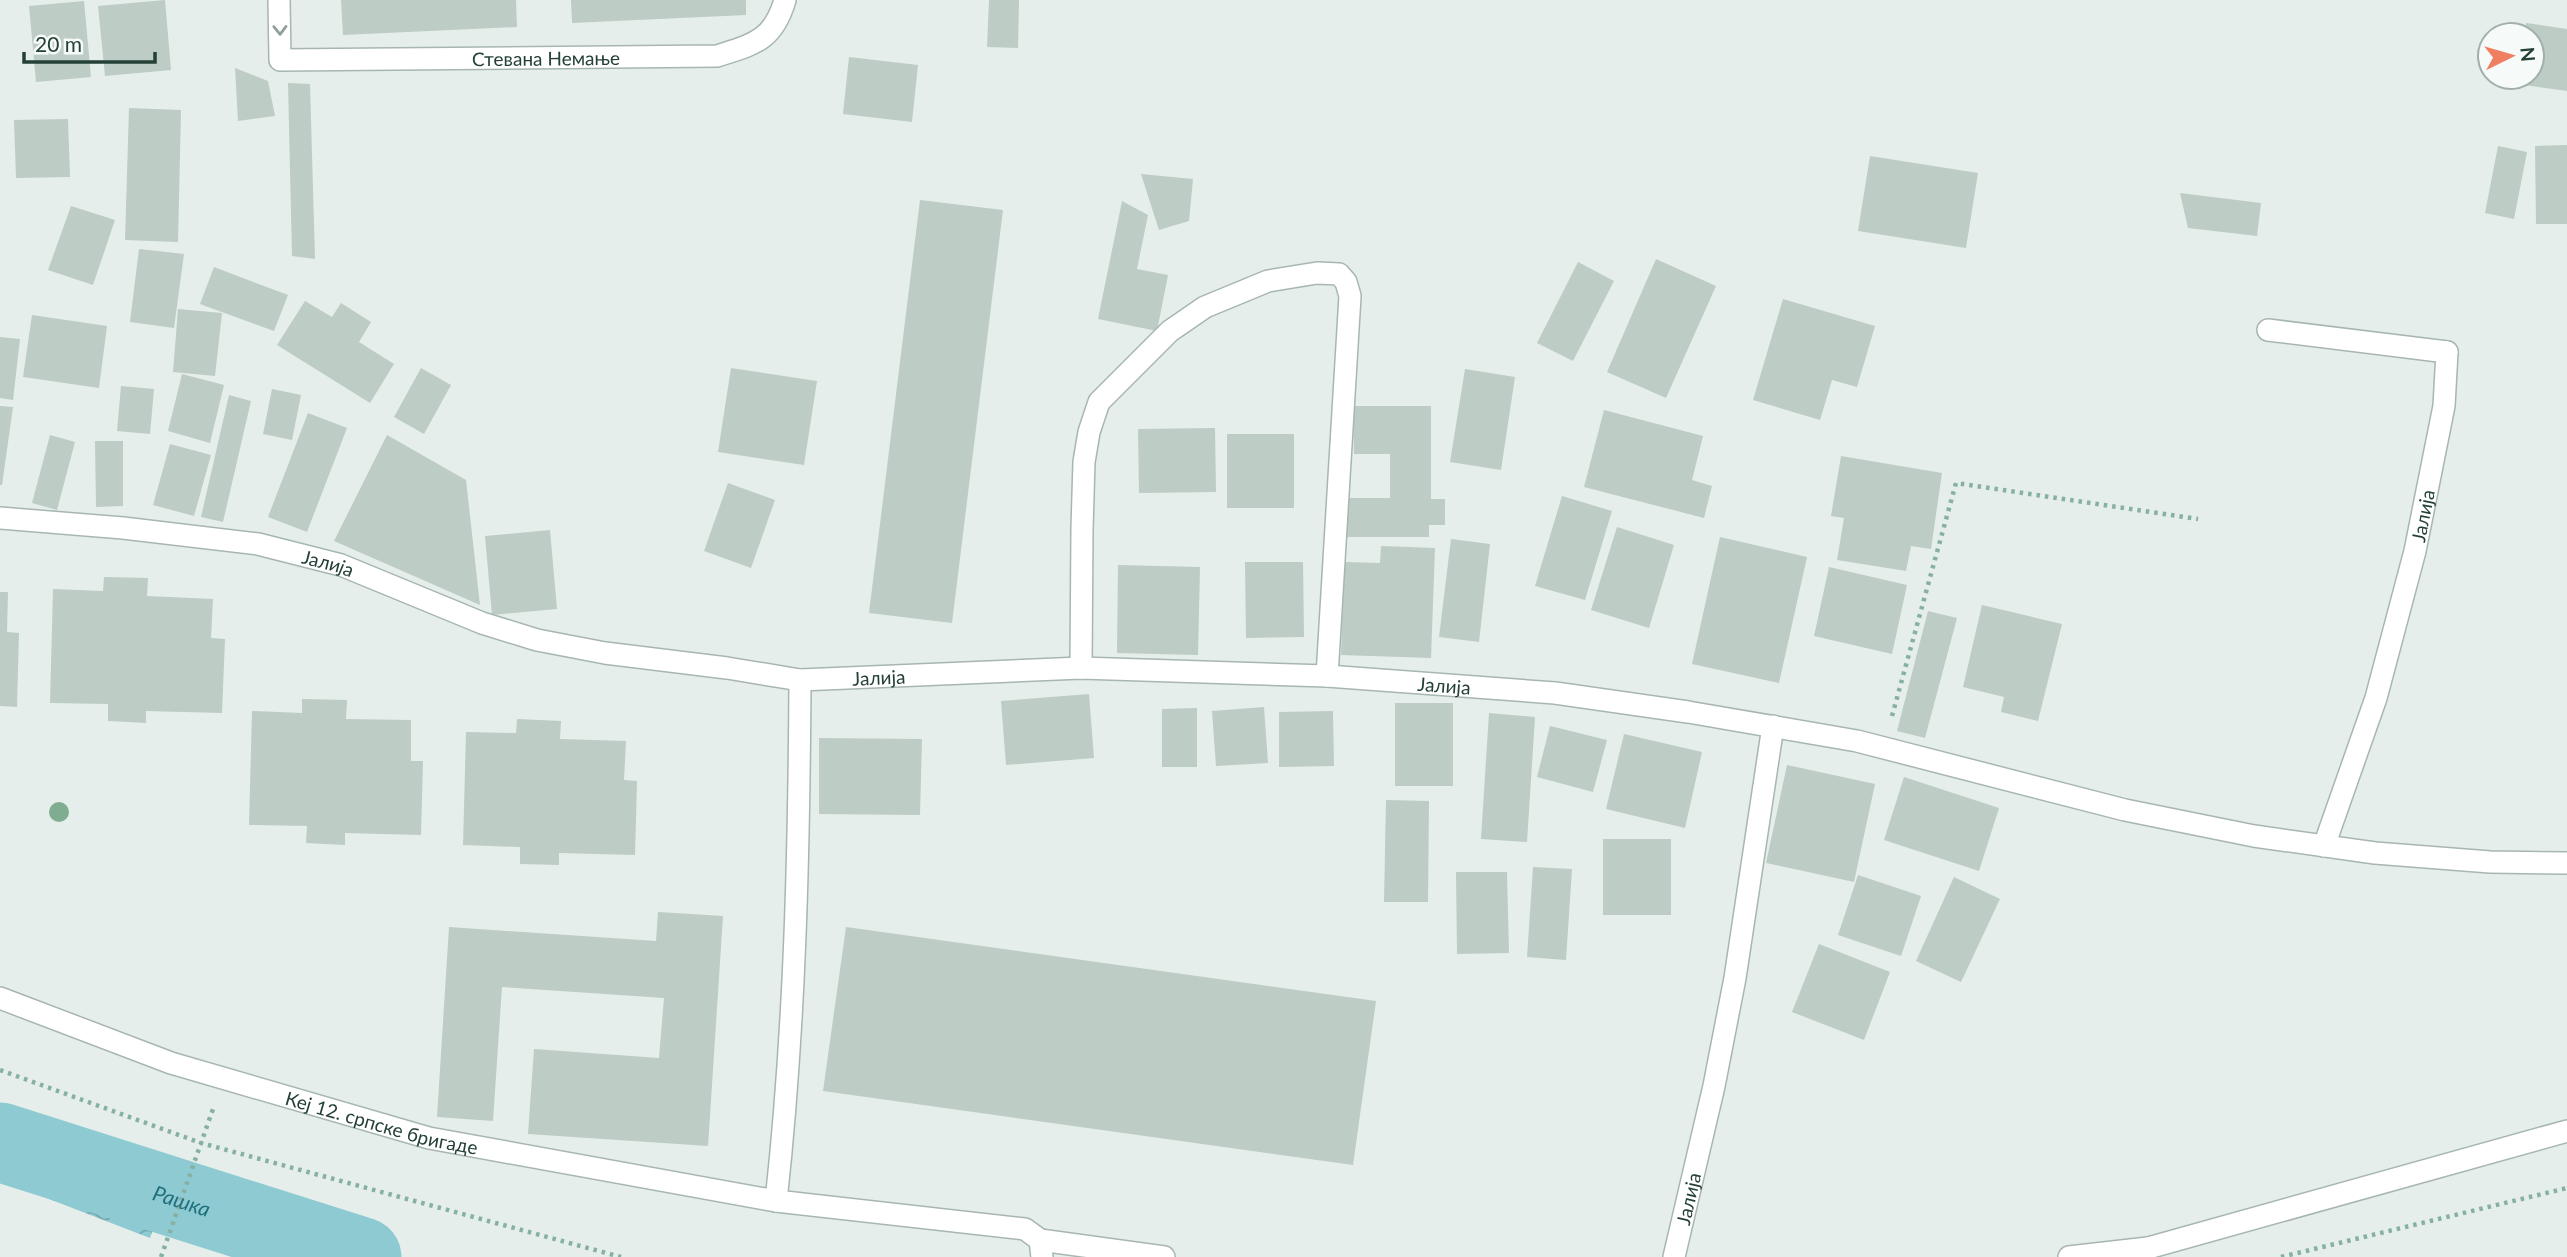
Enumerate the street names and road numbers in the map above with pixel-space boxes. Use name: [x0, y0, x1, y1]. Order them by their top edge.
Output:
street label: Стевана Немање: [472, 45, 620, 70]
street label: Јалија: [2406, 487, 2439, 544]
street label: Јалија: [300, 544, 358, 581]
street label: Јалија: [852, 664, 906, 689]
street label: Јалија: [1417, 671, 1472, 698]
street label: Кеј 12. српске бригаде: [283, 1085, 480, 1158]
street label: Јалија: [1670, 1170, 1705, 1227]

